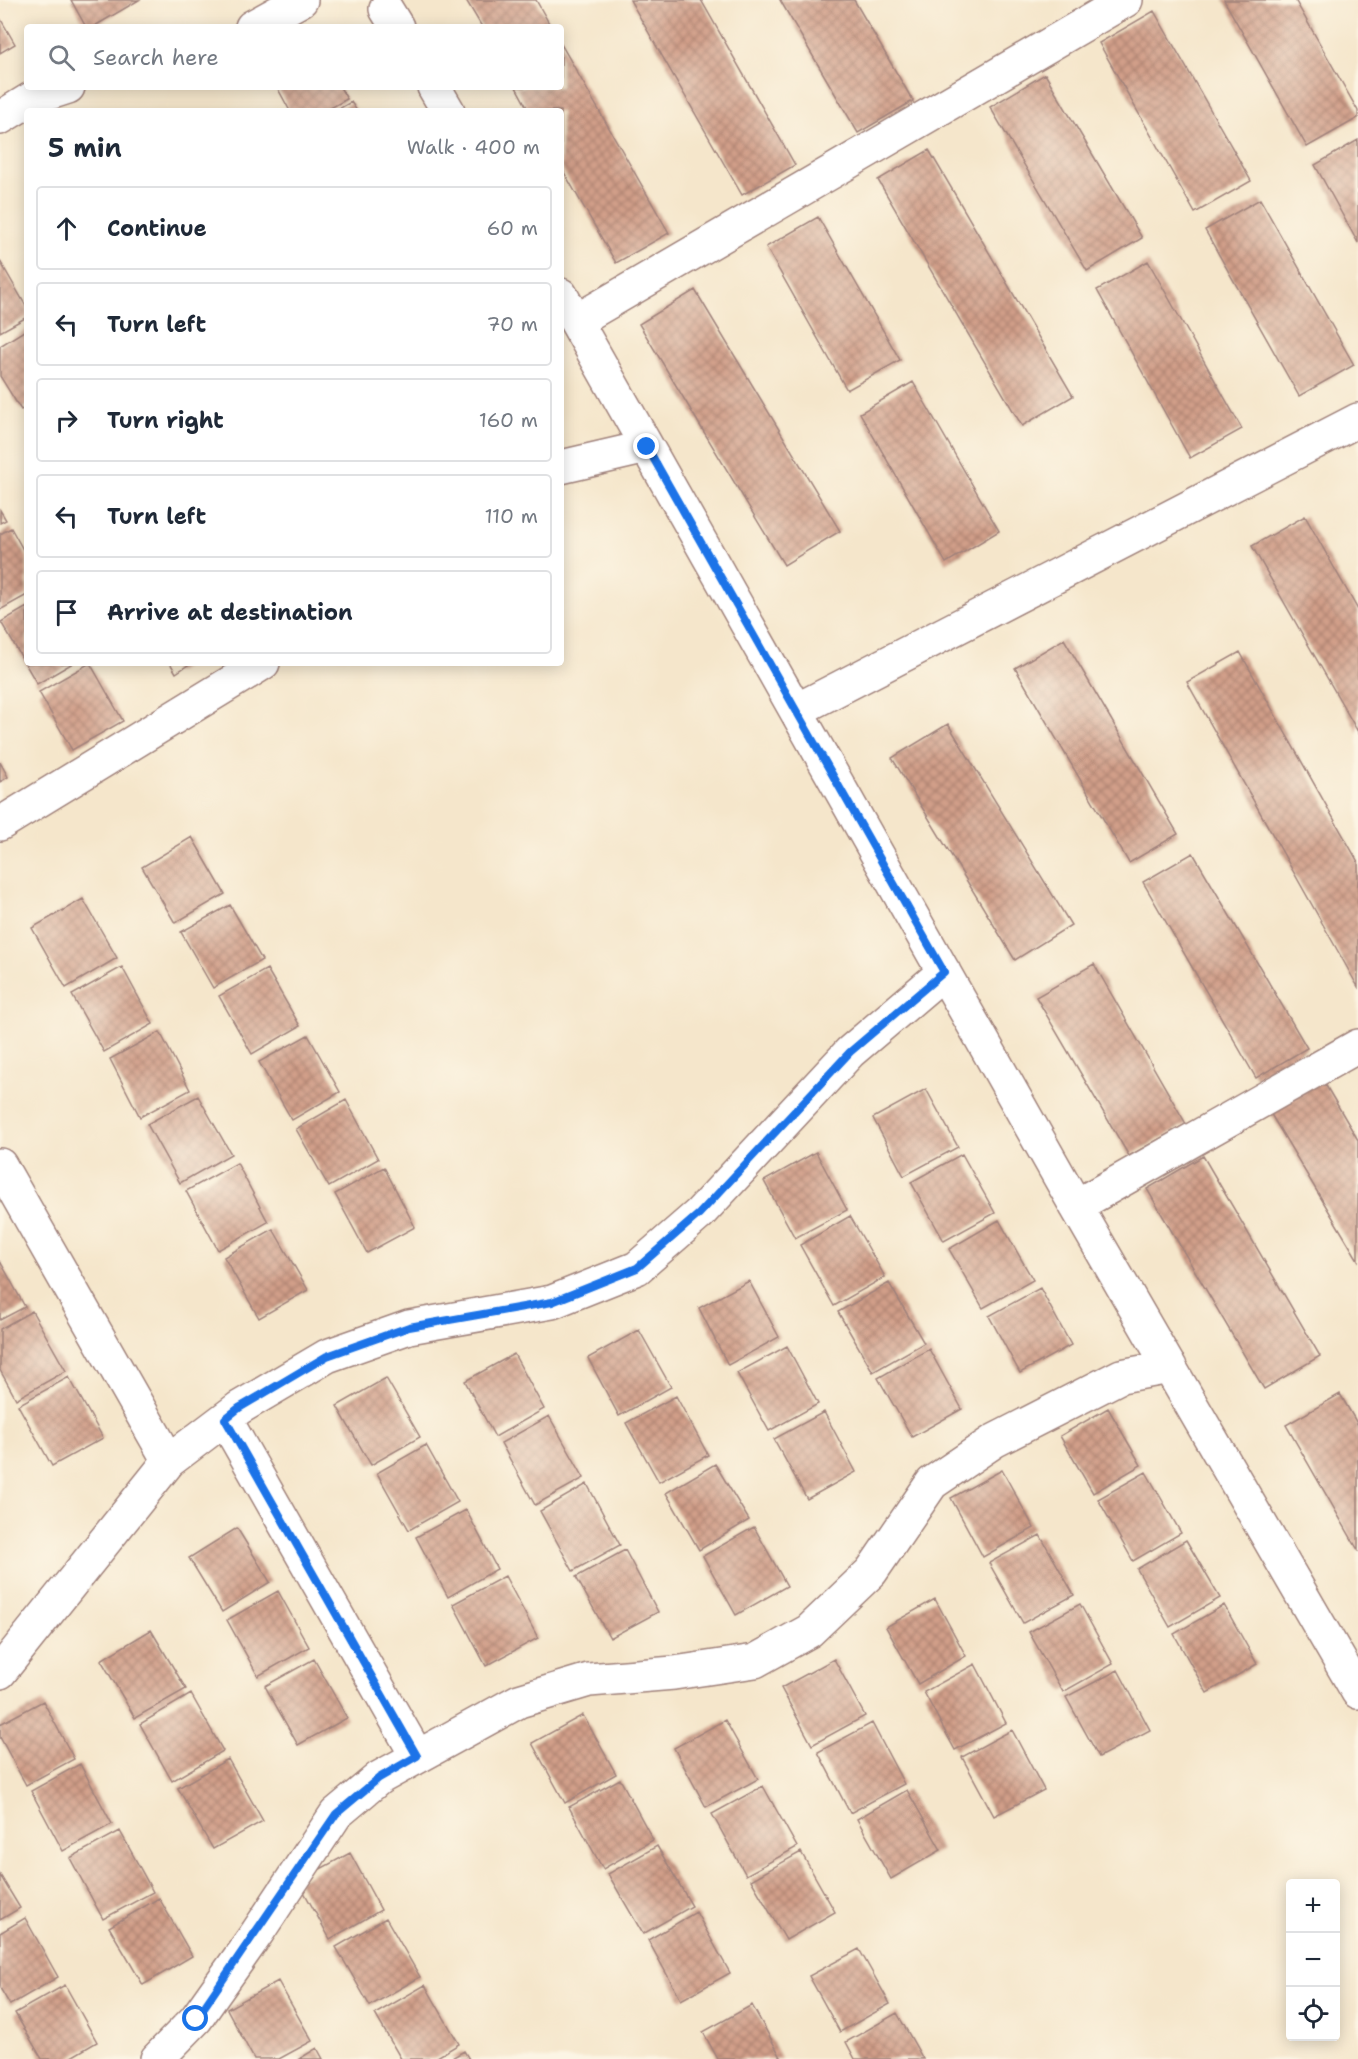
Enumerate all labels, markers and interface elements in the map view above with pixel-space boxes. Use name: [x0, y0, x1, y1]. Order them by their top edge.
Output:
search box: [24, 24, 564, 90]
icon: search: [45, 41, 78, 74]
text: Search here: [93, 43, 219, 72]
text: 5 min: [48, 130, 122, 165]
text: Walk · 400 m: [407, 134, 540, 160]
icon: ahead: [50, 212, 83, 245]
text: Continue: [107, 214, 207, 243]
text: 60 m: [486, 215, 538, 241]
icon: left: [50, 308, 83, 341]
text: Turn left: [107, 310, 206, 339]
text: 70 m: [486, 311, 538, 337]
icon: right: [50, 404, 83, 437]
text: Turn right: [107, 406, 224, 435]
text: 160 m: [479, 407, 538, 433]
route end: [633, 433, 659, 459]
icon: left: [50, 500, 83, 533]
text: Turn left: [107, 502, 206, 531]
text: 110 m: [484, 503, 538, 529]
icon: arrive: [50, 596, 83, 629]
text: Arrive at destination: [107, 598, 353, 627]
map controls: [1286, 1879, 1340, 2041]
button: +: [1286, 1879, 1340, 1933]
button: −: [1286, 1933, 1340, 1987]
button: locate: [1286, 1987, 1340, 2041]
route start: [182, 2005, 208, 2031]

